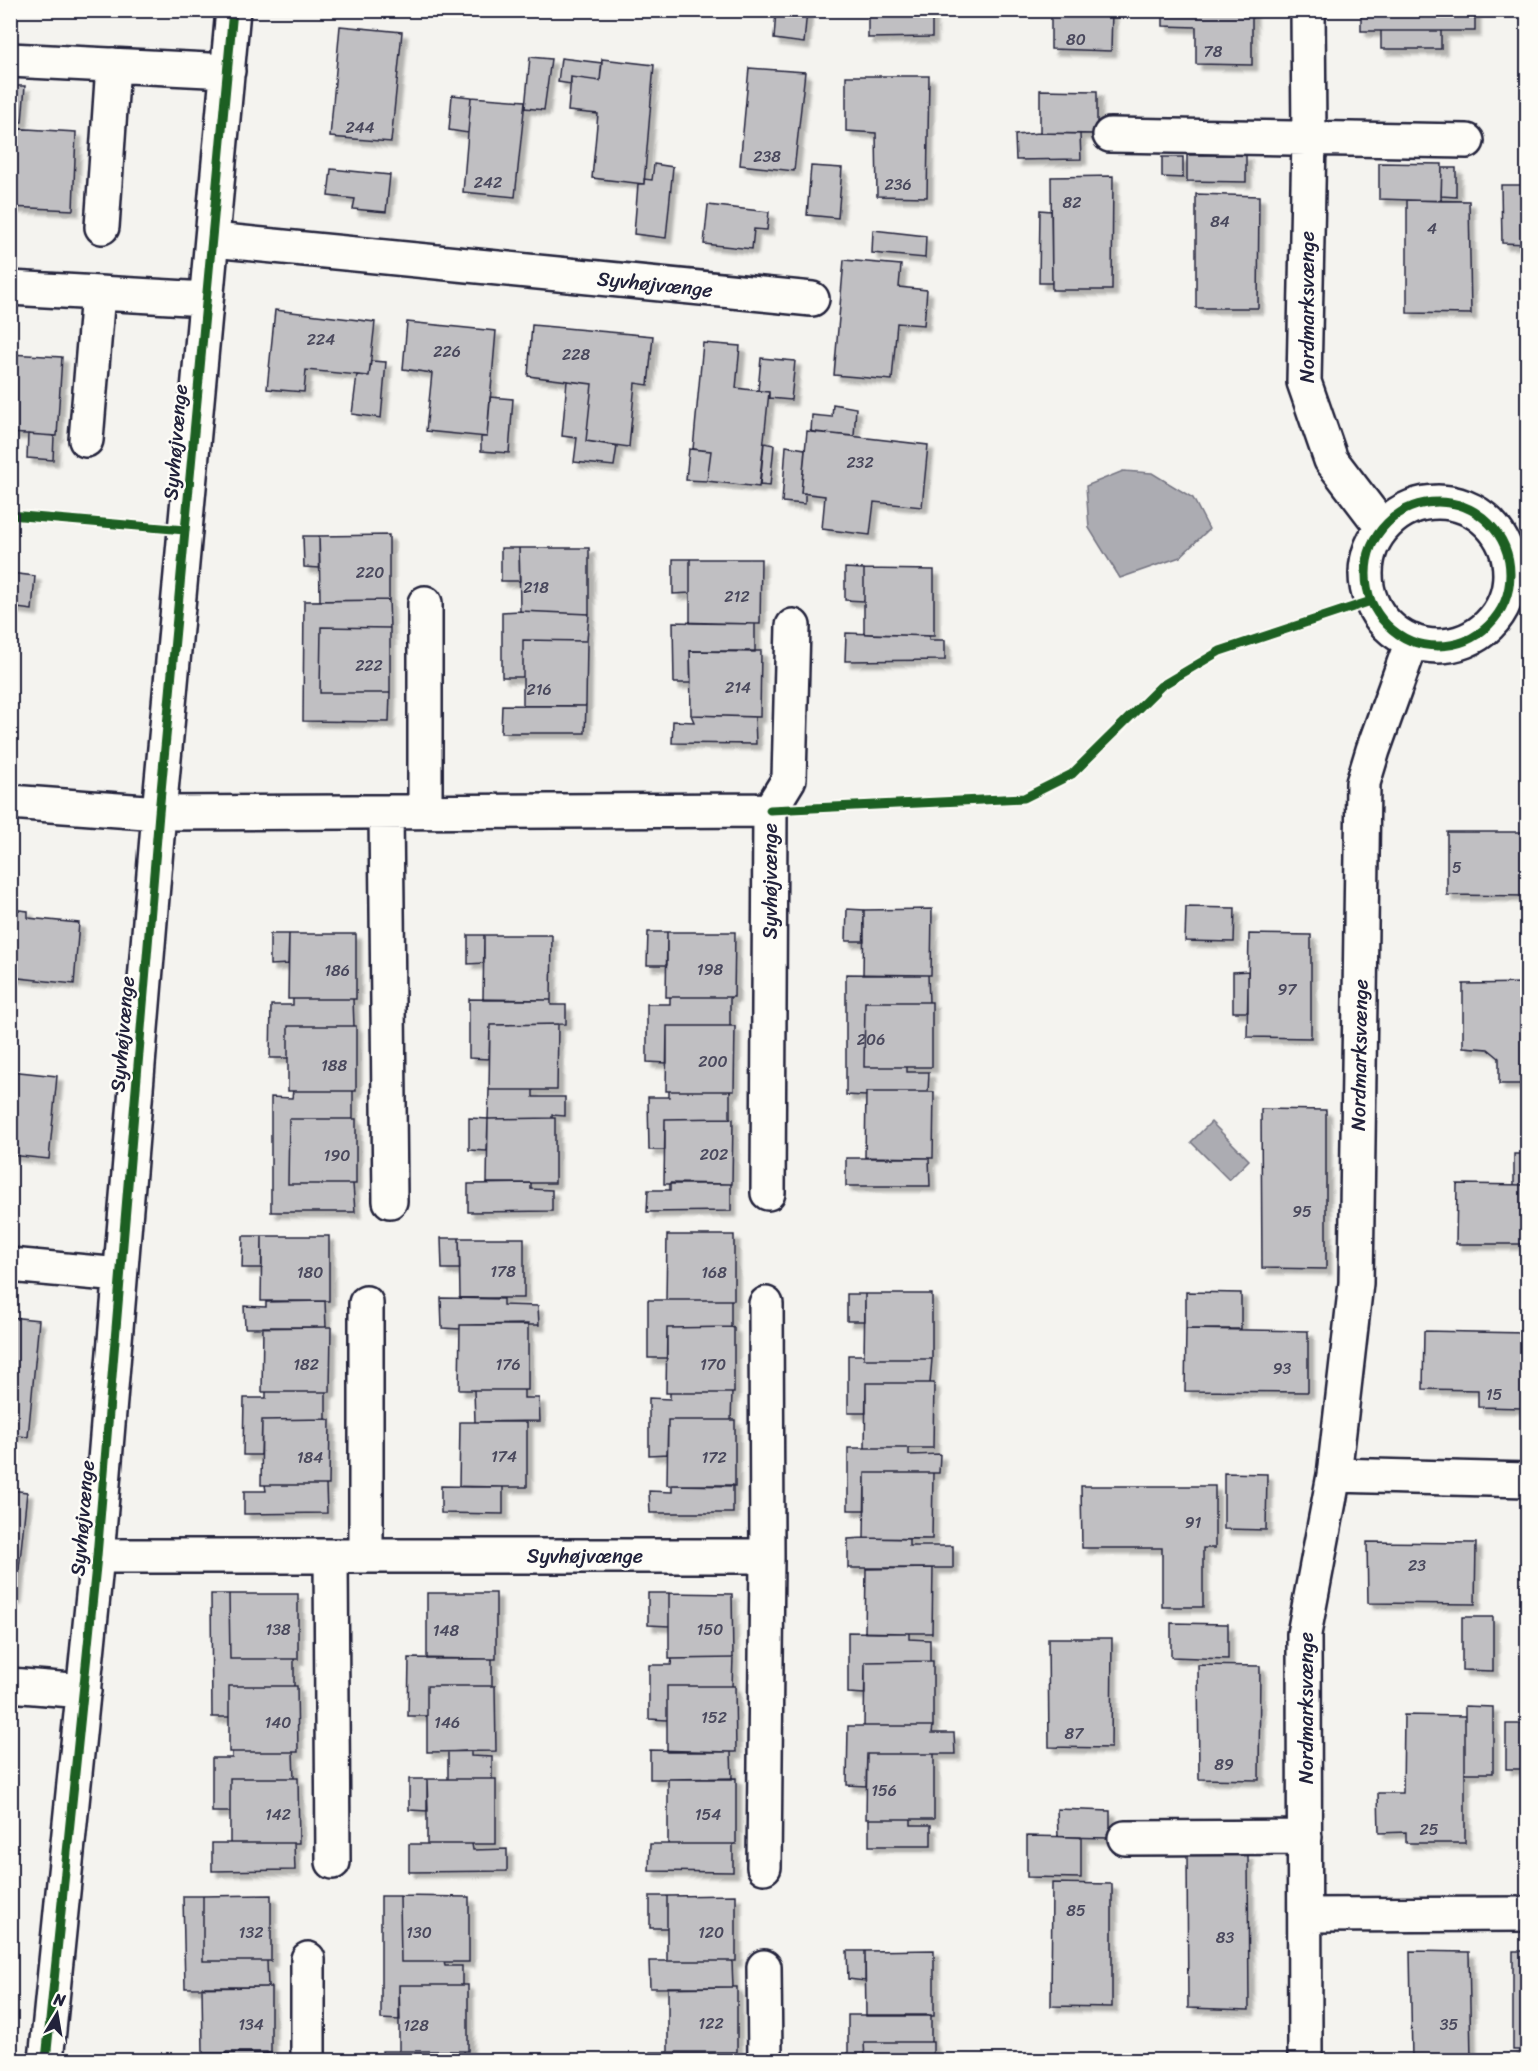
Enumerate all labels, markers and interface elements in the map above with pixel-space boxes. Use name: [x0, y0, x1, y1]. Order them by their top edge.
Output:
house number: 80: [1066, 25, 1086, 54]
house number: 78: [1204, 37, 1223, 66]
house number: 244: [345, 113, 375, 142]
house number: 238: [753, 142, 781, 171]
house number: 242: [474, 168, 502, 197]
house number: 236: [884, 170, 912, 199]
house number: 82: [1063, 188, 1081, 217]
house number: 84: [1210, 207, 1230, 236]
house number: 4: [1427, 214, 1437, 243]
street label: Nordmarksvænge: [1290, 231, 1325, 383]
street label: Syvhøjvænge: [595, 261, 715, 308]
house number: 224: [307, 325, 335, 354]
house number: 226: [433, 337, 461, 366]
house number: 228: [562, 340, 590, 369]
street label: Syvhøjvænge: [153, 383, 198, 501]
house number: 232: [846, 448, 874, 477]
house number: 220: [356, 558, 384, 587]
house number: 218: [523, 573, 549, 602]
house number: 212: [724, 582, 750, 611]
house number: 222: [355, 651, 383, 680]
house number: 214: [725, 673, 751, 702]
house number: 216: [526, 675, 552, 704]
street label: Syvhøjvænge: [753, 823, 788, 939]
house number: 5: [1452, 853, 1462, 882]
house number: 198: [697, 955, 724, 984]
house number: 186: [324, 956, 350, 985]
street label: Syvhøjvænge: [100, 975, 145, 1093]
house number: 97: [1278, 975, 1297, 1004]
street label: Nordmarksvænge: [1341, 979, 1378, 1131]
house number: 206: [857, 1025, 885, 1054]
house number: 200: [698, 1047, 728, 1076]
house number: 188: [321, 1051, 347, 1080]
house number: 202: [700, 1140, 728, 1169]
house number: 190: [324, 1141, 350, 1170]
house number: 95: [1292, 1197, 1312, 1226]
house number: 178: [490, 1257, 516, 1286]
house number: 180: [297, 1258, 323, 1287]
house number: 168: [701, 1258, 727, 1287]
house number: 182: [293, 1350, 319, 1379]
house number: 176: [495, 1350, 521, 1379]
house number: 170: [700, 1350, 726, 1379]
house number: 93: [1273, 1354, 1292, 1383]
house number: 15: [1486, 1380, 1503, 1409]
house number: 174: [491, 1442, 517, 1471]
house number: 184: [297, 1443, 323, 1472]
house number: 172: [701, 1443, 727, 1472]
street label: Syvhøjvænge: [60, 1459, 105, 1577]
house number: 91: [1185, 1508, 1201, 1537]
street label: Syvhøjvænge: [527, 1539, 643, 1574]
house number: 23: [1408, 1551, 1426, 1580]
house number: 138: [265, 1615, 291, 1644]
house number: 150: [697, 1615, 723, 1644]
house number: 148: [433, 1616, 460, 1645]
street label: Nordmarksvænge: [1289, 1632, 1324, 1784]
house number: 152: [701, 1703, 727, 1732]
house number: 140: [265, 1708, 291, 1737]
house number: 146: [434, 1708, 460, 1737]
house number: 87: [1065, 1719, 1084, 1748]
house number: 89: [1214, 1750, 1234, 1779]
house number: 156: [871, 1776, 897, 1805]
house number: 142: [265, 1800, 291, 1829]
house number: 154: [695, 1800, 721, 1829]
house number: 25: [1419, 1815, 1439, 1844]
house number: 85: [1066, 1896, 1086, 1925]
house number: 132: [239, 1918, 263, 1947]
house number: 130: [406, 1918, 432, 1947]
house number: 120: [698, 1918, 724, 1947]
house number: 83: [1216, 1923, 1234, 1952]
north arrow: [27, 1984, 87, 2044]
text: N: [51, 1984, 69, 2015]
house number: 122: [698, 2009, 724, 2038]
house number: 134: [238, 2010, 264, 2039]
house number: 35: [1440, 2010, 1459, 2039]
house number: 128: [403, 2011, 429, 2040]

